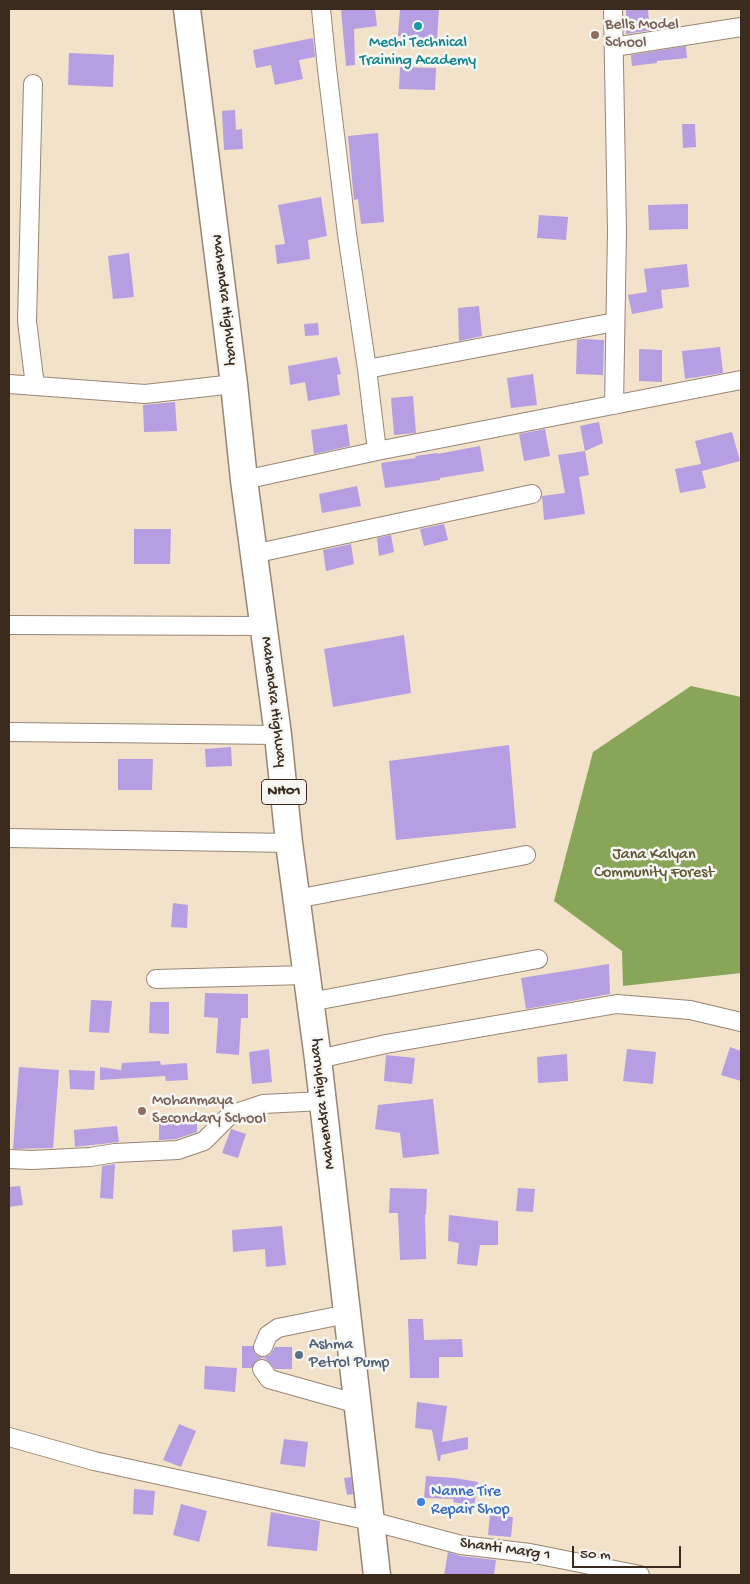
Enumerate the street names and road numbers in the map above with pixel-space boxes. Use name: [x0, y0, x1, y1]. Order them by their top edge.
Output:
street label: Mahendra Highway: [206, 234, 242, 366]
street label: Mahendra Highway: [255, 636, 291, 768]
road number: NH01: [262, 780, 306, 804]
street label: Mahendra Highway: [305, 1038, 341, 1170]
street label: Shanti Marg 1: [458, 1534, 552, 1566]

